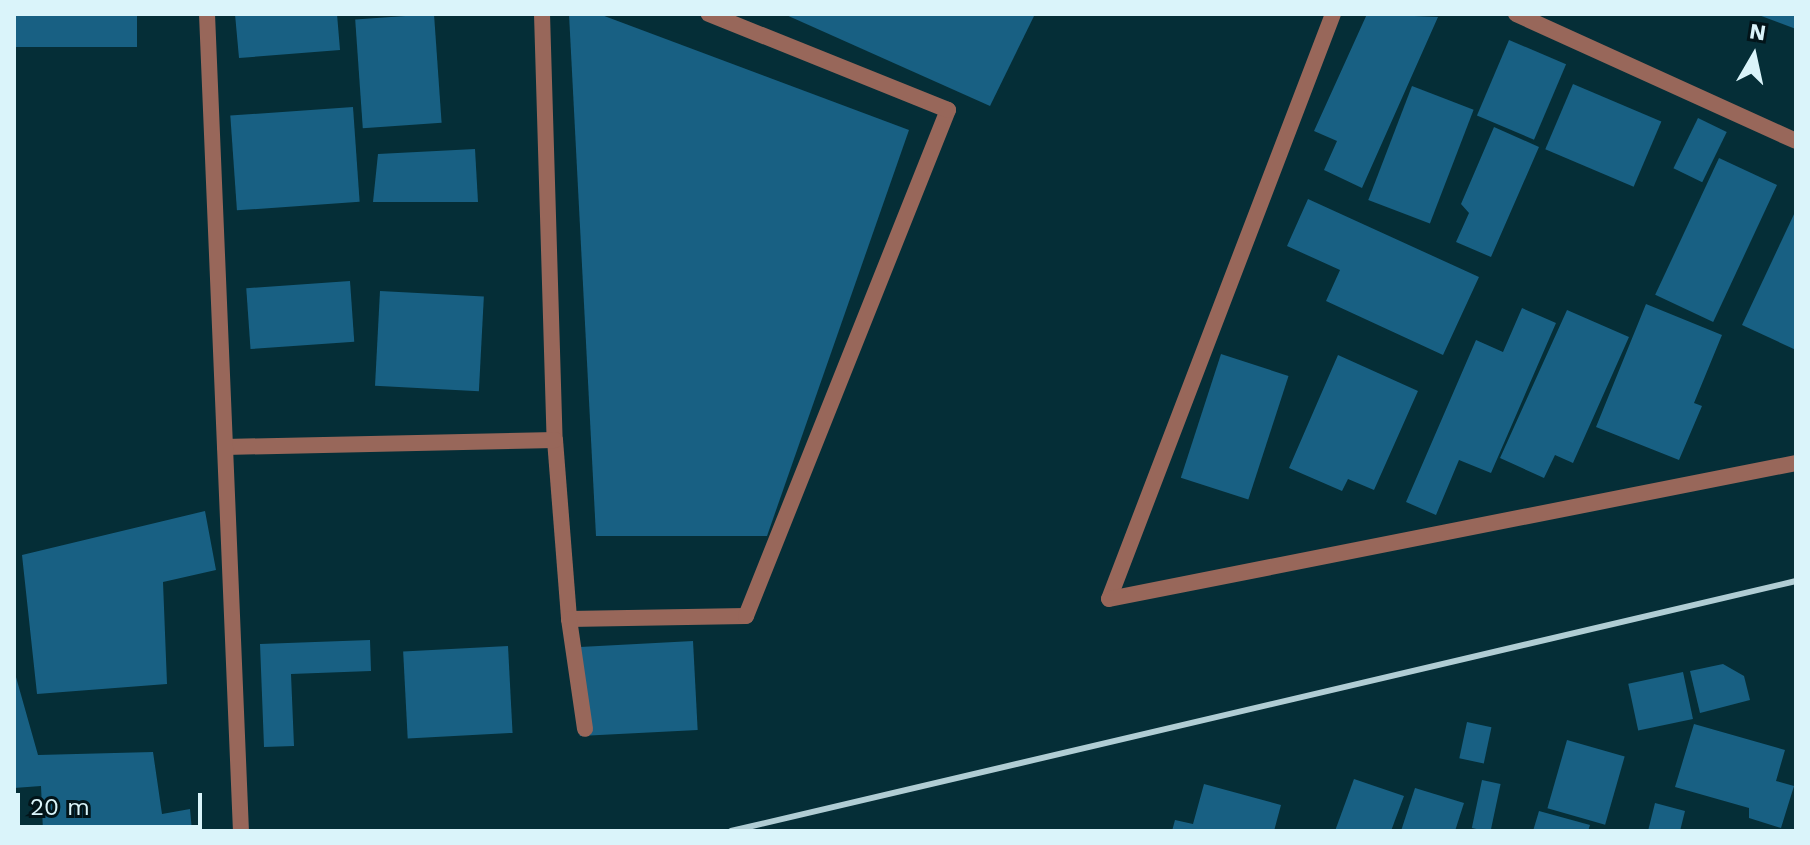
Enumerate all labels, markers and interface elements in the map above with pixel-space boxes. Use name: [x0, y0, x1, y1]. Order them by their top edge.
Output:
north arrow: [1714, 16, 1794, 96]
text: N: [1748, 18, 1768, 45]
scale bar: [20, 777, 206, 827]
text: 20 m: [30, 793, 90, 821]

